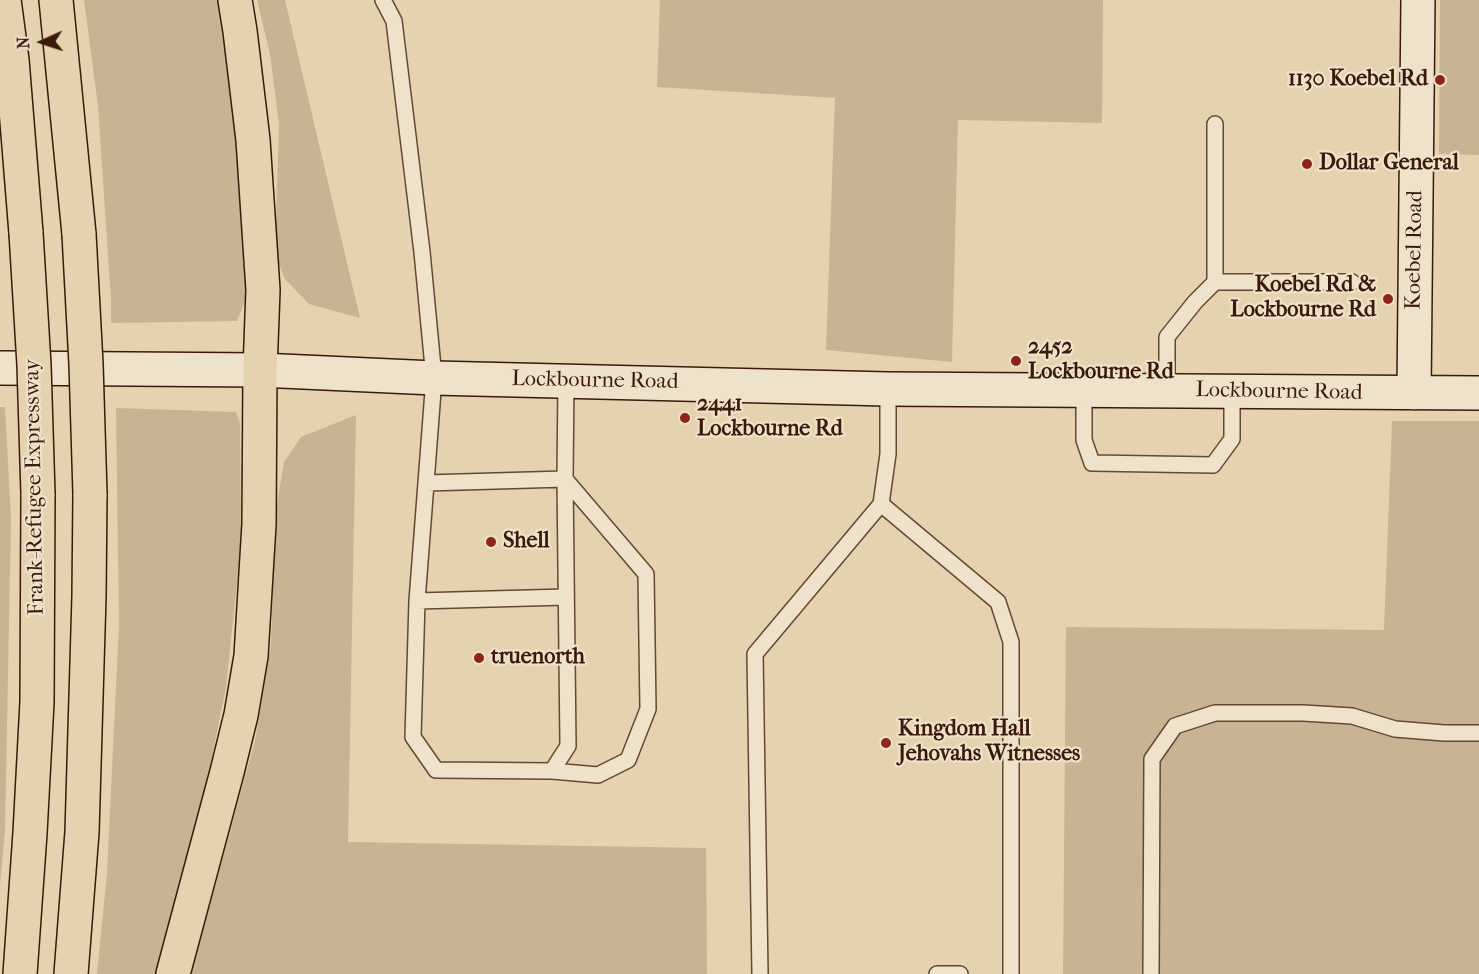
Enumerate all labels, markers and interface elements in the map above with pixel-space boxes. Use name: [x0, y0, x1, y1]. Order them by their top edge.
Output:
north arrow: [12, 12, 72, 72]
text: N: [14, 36, 33, 50]
place label: 1130 Koebel Rd: [1288, 67, 1428, 93]
marker: 1130 Koebel Rd: [1433, 73, 1447, 87]
place label: Dollar General: [1319, 151, 1459, 177]
marker: Dollar General: [1300, 157, 1314, 171]
street label: Koebel Road: [1401, 190, 1429, 310]
place label: Koebel Rd & Lockbourne Rd: [1230, 273, 1376, 324]
marker: Koebel Rd & Lockbourne Rd: [1381, 292, 1395, 306]
place label: 2452 Lockbourne Rd: [1028, 335, 1174, 386]
marker: 2452 Lockbourne Rd: [1009, 354, 1023, 368]
street label: Frank-Refugee Expressway: [20, 359, 50, 615]
street label: Lockbourne Road: [511, 366, 679, 396]
street label: Lockbourne Road: [1195, 377, 1363, 407]
place label: 2441 Lockbourne Rd: [697, 392, 843, 444]
marker: 2441 Lockbourne Rd: [678, 411, 692, 425]
place label: Shell: [503, 529, 550, 555]
marker: Shell: [484, 535, 498, 549]
place label: truenorth: [491, 645, 585, 671]
marker: truenorth: [472, 651, 486, 665]
place label: Kingdom Hall Jehovahs Witnesses: [898, 717, 1080, 768]
marker: Kingdom Hall Jehovahs Witnesses: [879, 736, 893, 750]

